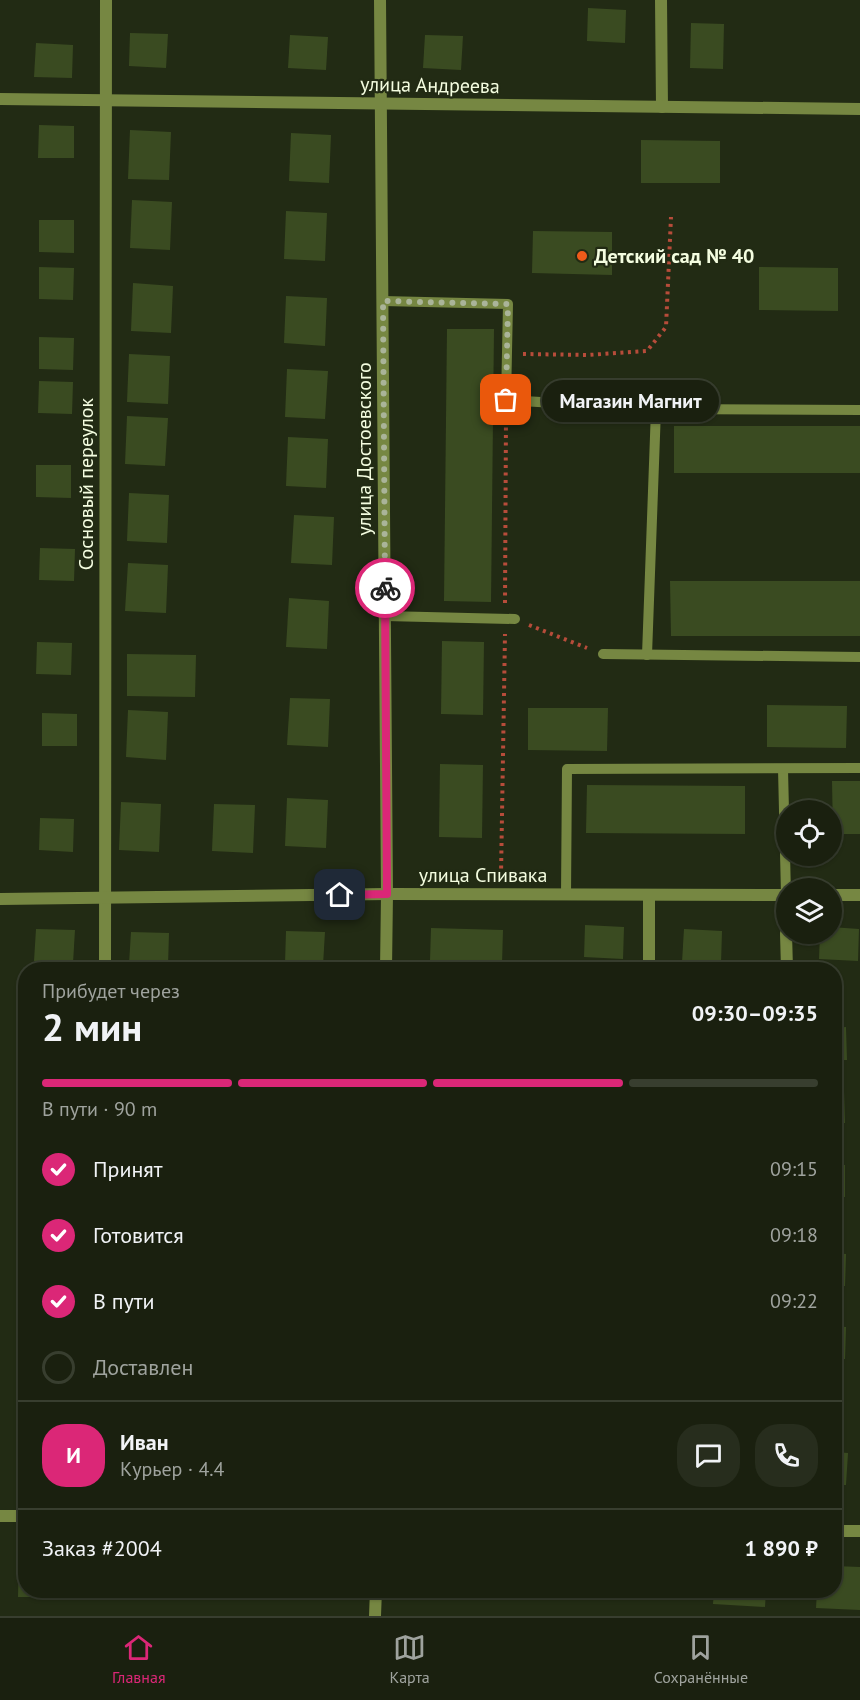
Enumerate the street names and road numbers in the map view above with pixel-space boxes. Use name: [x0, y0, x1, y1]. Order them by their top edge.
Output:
street label: улица Андреева: [360, 71, 500, 99]
street label: улица Достоевского: [351, 362, 377, 536]
street label: Сосновый переулок: [73, 397, 99, 570]
street label: улица Спивака: [419, 862, 547, 888]

